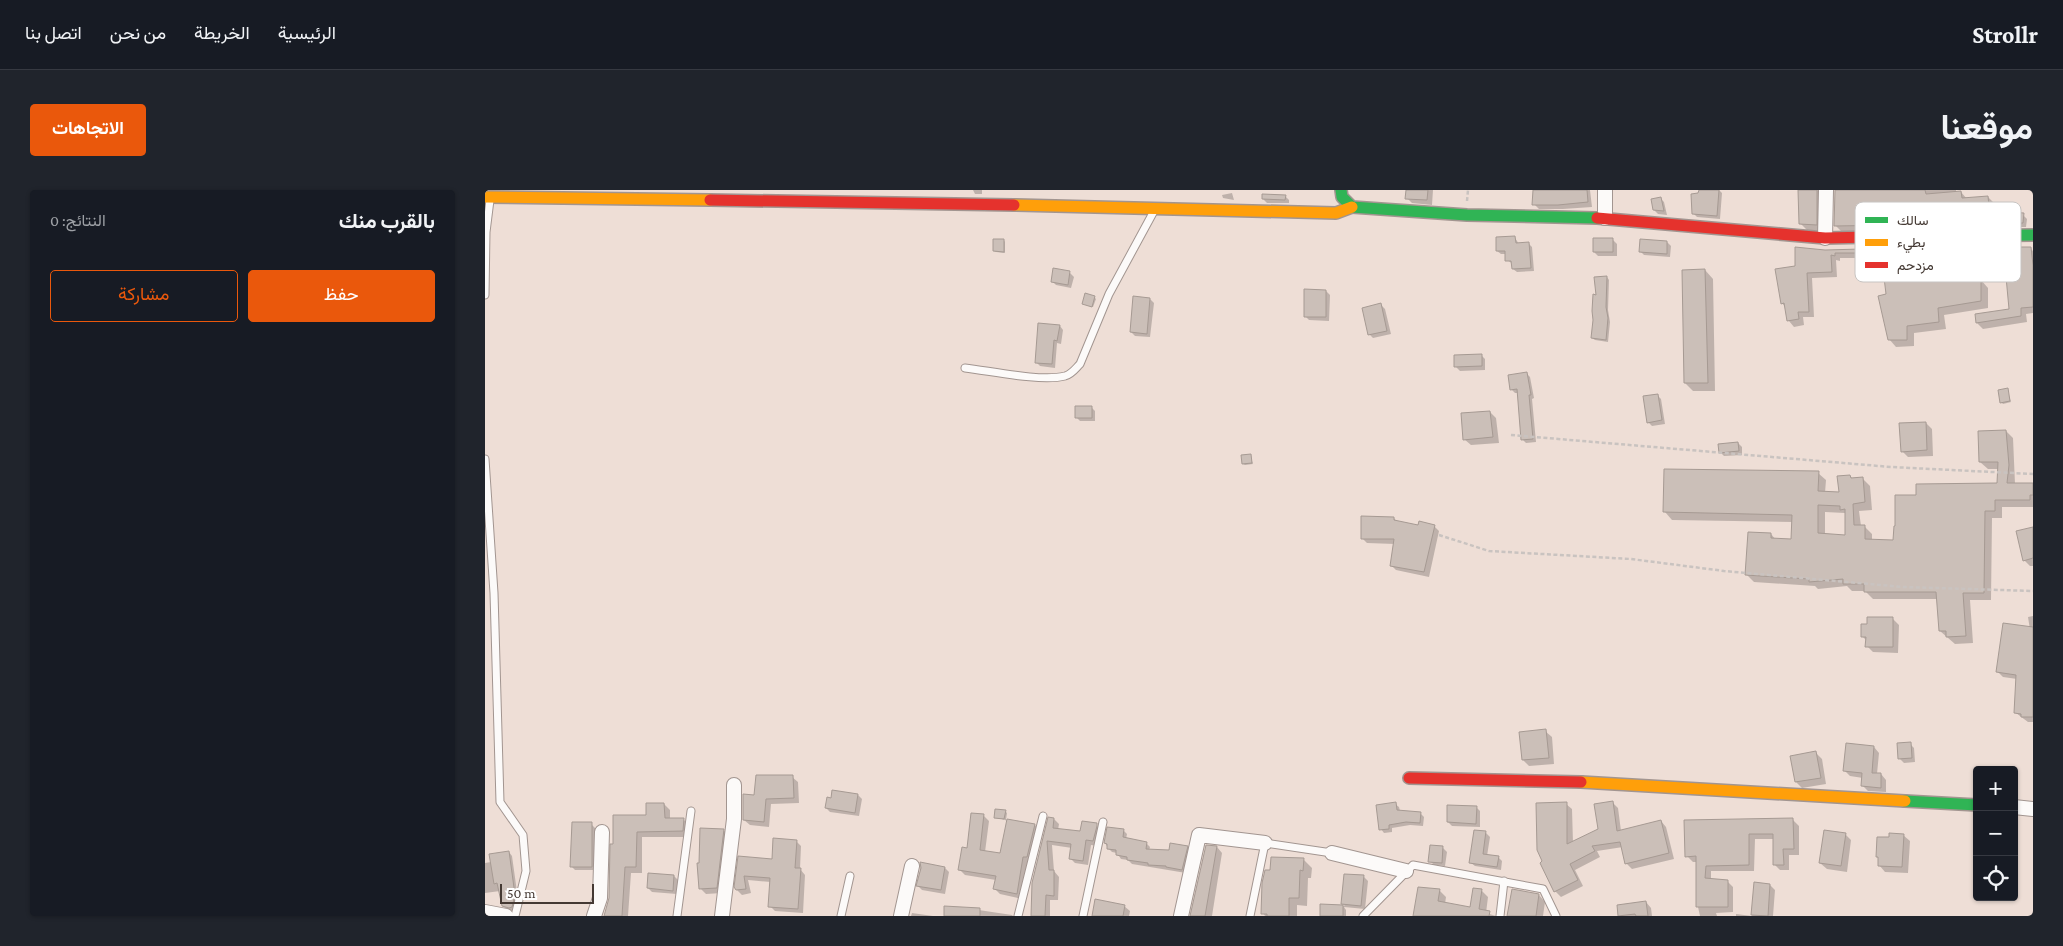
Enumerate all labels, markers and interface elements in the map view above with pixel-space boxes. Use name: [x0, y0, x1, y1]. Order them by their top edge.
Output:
text: Strollr: [1972, 21, 2038, 48]
text: اتصل بنا: [25, 23, 82, 43]
text: من نحن: [110, 23, 166, 43]
text: الخريطة: [194, 23, 250, 43]
text: الرئيسية: [278, 23, 336, 43]
button: الاتجاهات: [30, 104, 146, 156]
text: موقعنا: [1940, 108, 2033, 147]
legend: [1855, 202, 2021, 282]
text: بالقرب منك: [339, 209, 435, 233]
text: النتائج: 0: [50, 212, 106, 229]
text: سالك: [1897, 212, 1928, 228]
text: بطيء: [1897, 234, 1925, 254]
text: مزدحم: [1897, 257, 1934, 274]
button: مشاركة: [50, 270, 238, 322]
button: حفظ: [248, 270, 435, 322]
map controls: [1973, 766, 2018, 901]
button: +: [1973, 766, 2018, 811]
button: −: [1973, 811, 2018, 856]
button: locate: [1973, 856, 2018, 901]
scale bar: [500, 881, 594, 904]
text: 50 m: [507, 885, 535, 901]

